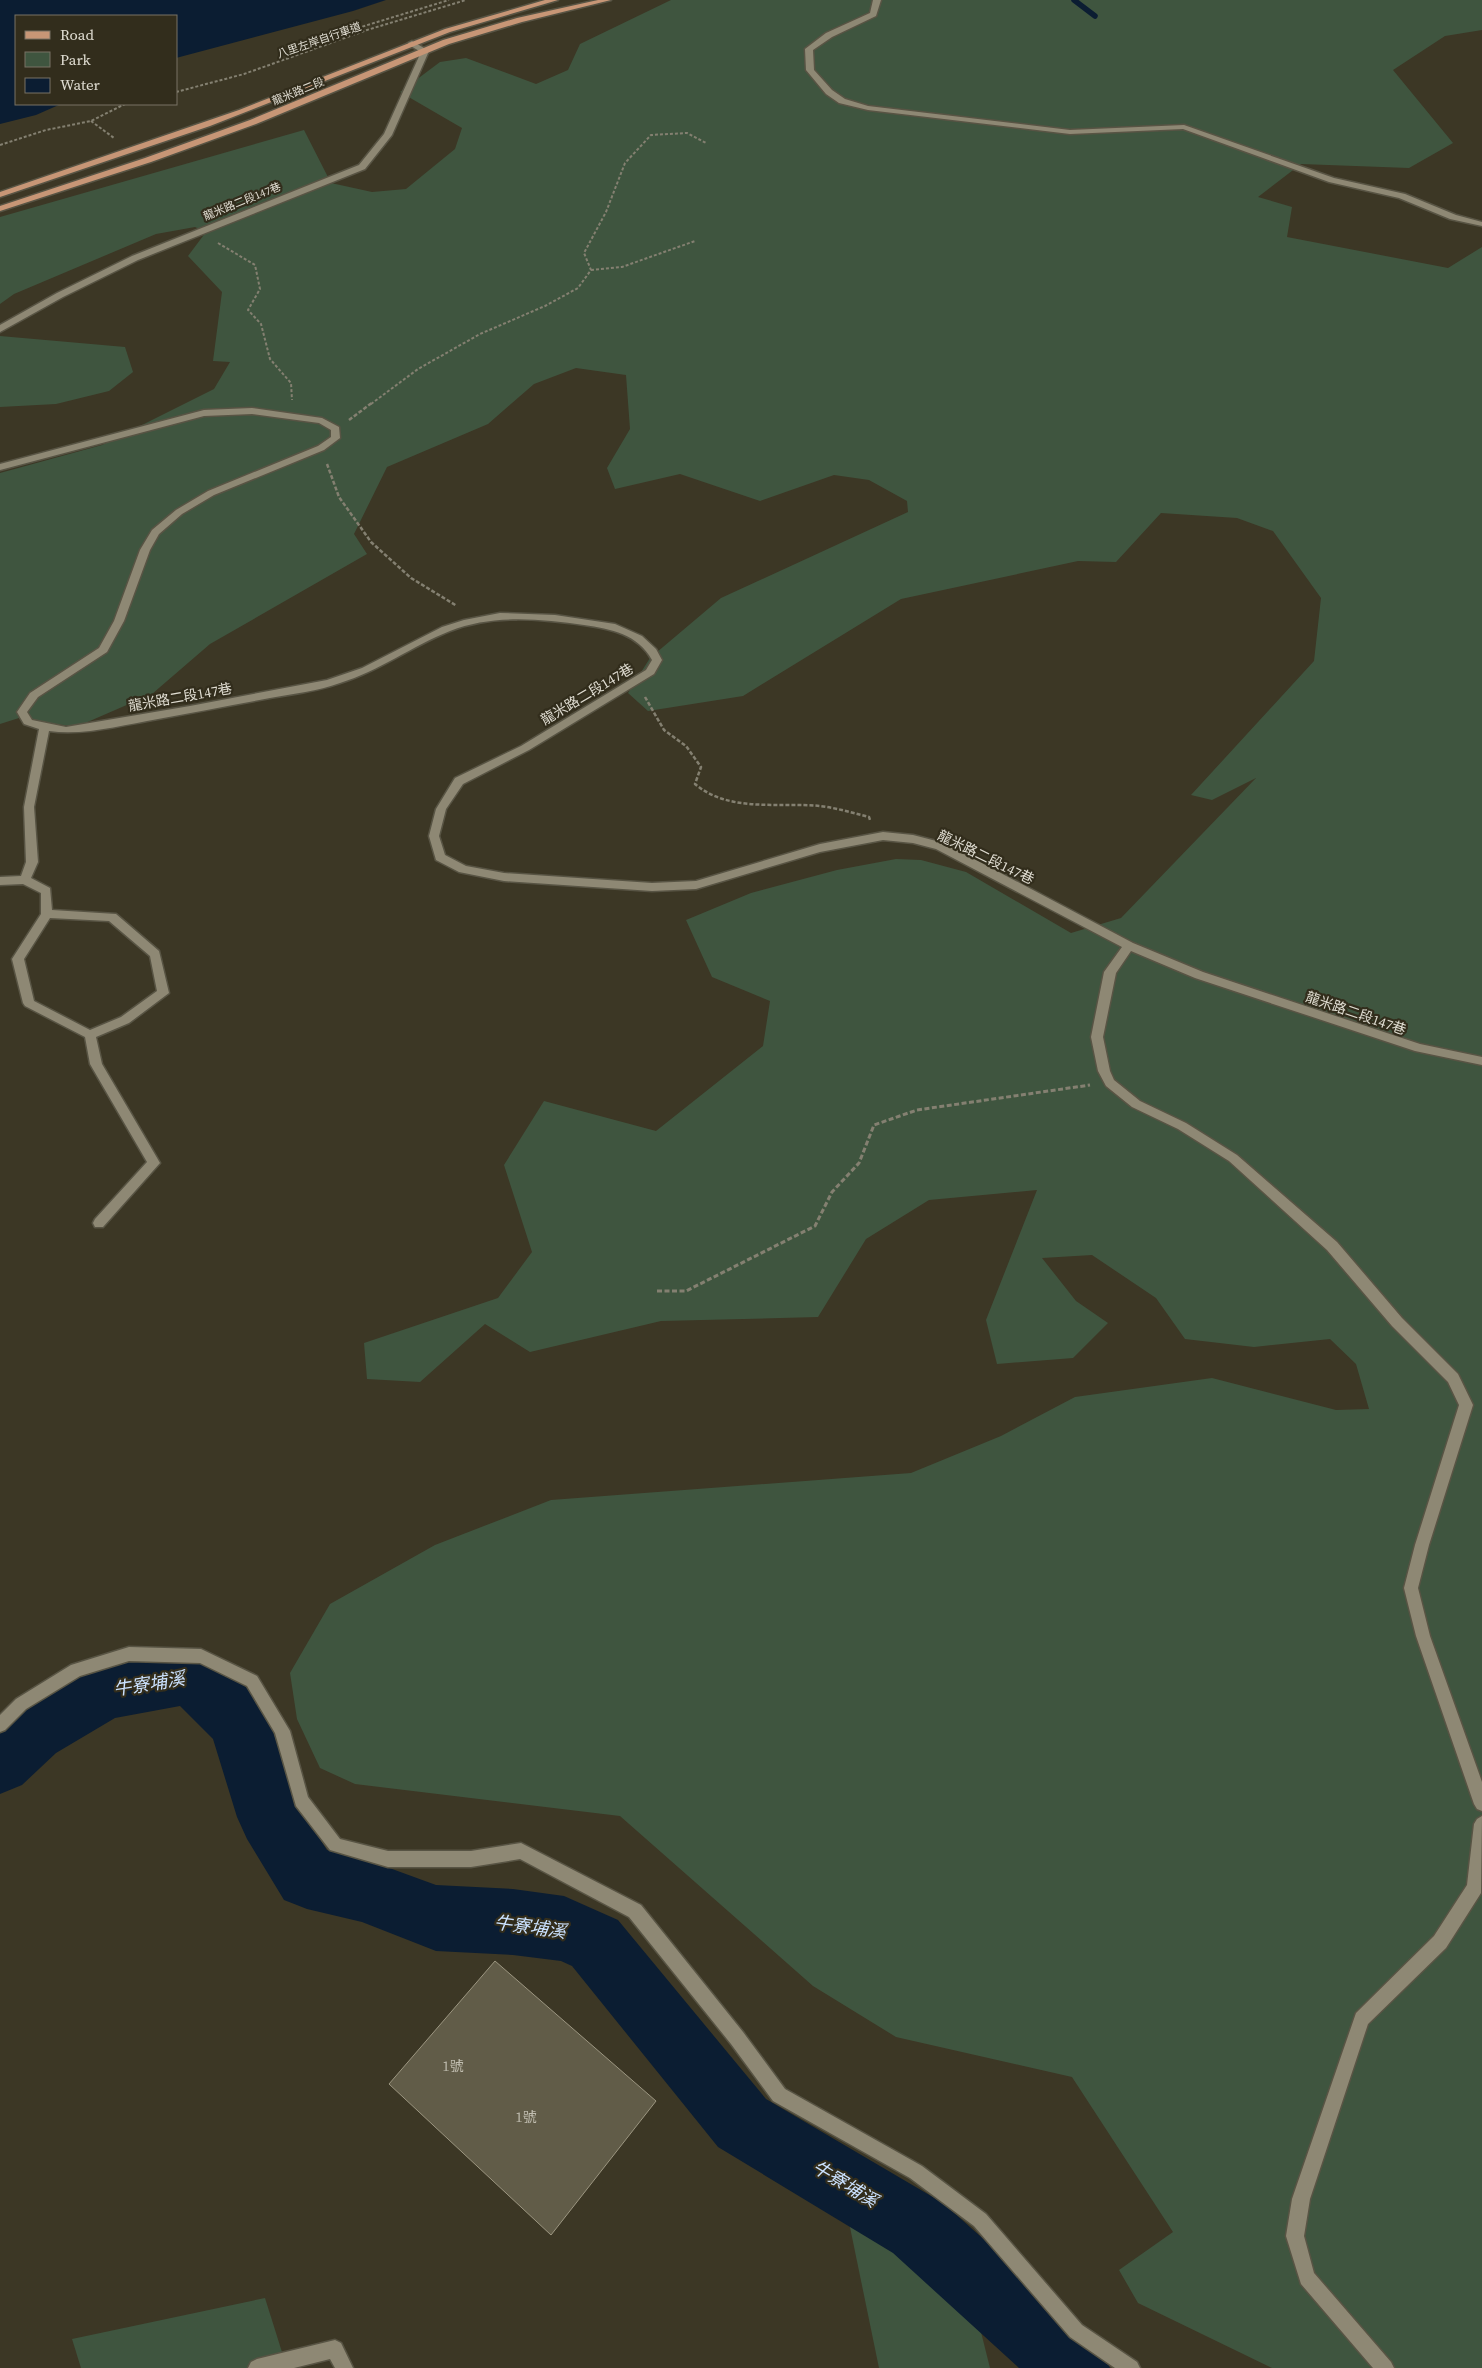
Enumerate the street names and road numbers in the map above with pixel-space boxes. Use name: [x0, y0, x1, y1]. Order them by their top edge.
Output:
street label: 八里左岸自行車道: [275, 19, 363, 62]
street label: 龍米路二段: [270, 74, 326, 109]
street label: 龍米路二段147巷: [201, 179, 283, 224]
street label: 龍米路二段147巷: [537, 658, 637, 730]
street label: 龍米路二段147巷: [127, 678, 233, 716]
street label: 龍米路二段147巷: [934, 825, 1038, 889]
street label: 龍米路二段147巷: [1303, 986, 1409, 1040]

